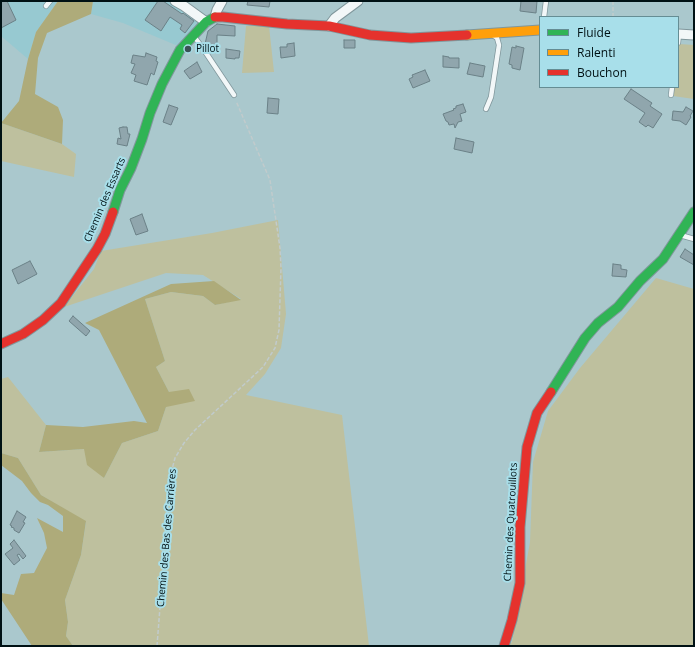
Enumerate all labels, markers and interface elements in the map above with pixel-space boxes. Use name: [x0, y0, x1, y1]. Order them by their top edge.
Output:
legend: [539, 16, 679, 88]
text: Fluide: [577, 24, 611, 41]
place label: Pillot: [196, 43, 219, 55]
marker: Pillot: [183, 44, 193, 54]
text: Ralenti: [577, 44, 616, 61]
text: Bouchon: [577, 64, 627, 81]
street label: Chemin des Essarts: [82, 156, 128, 244]
street label: Chemin des Quatrouillots: [502, 462, 520, 582]
street label: Chemin des Bas des Carrières: [155, 468, 179, 608]

